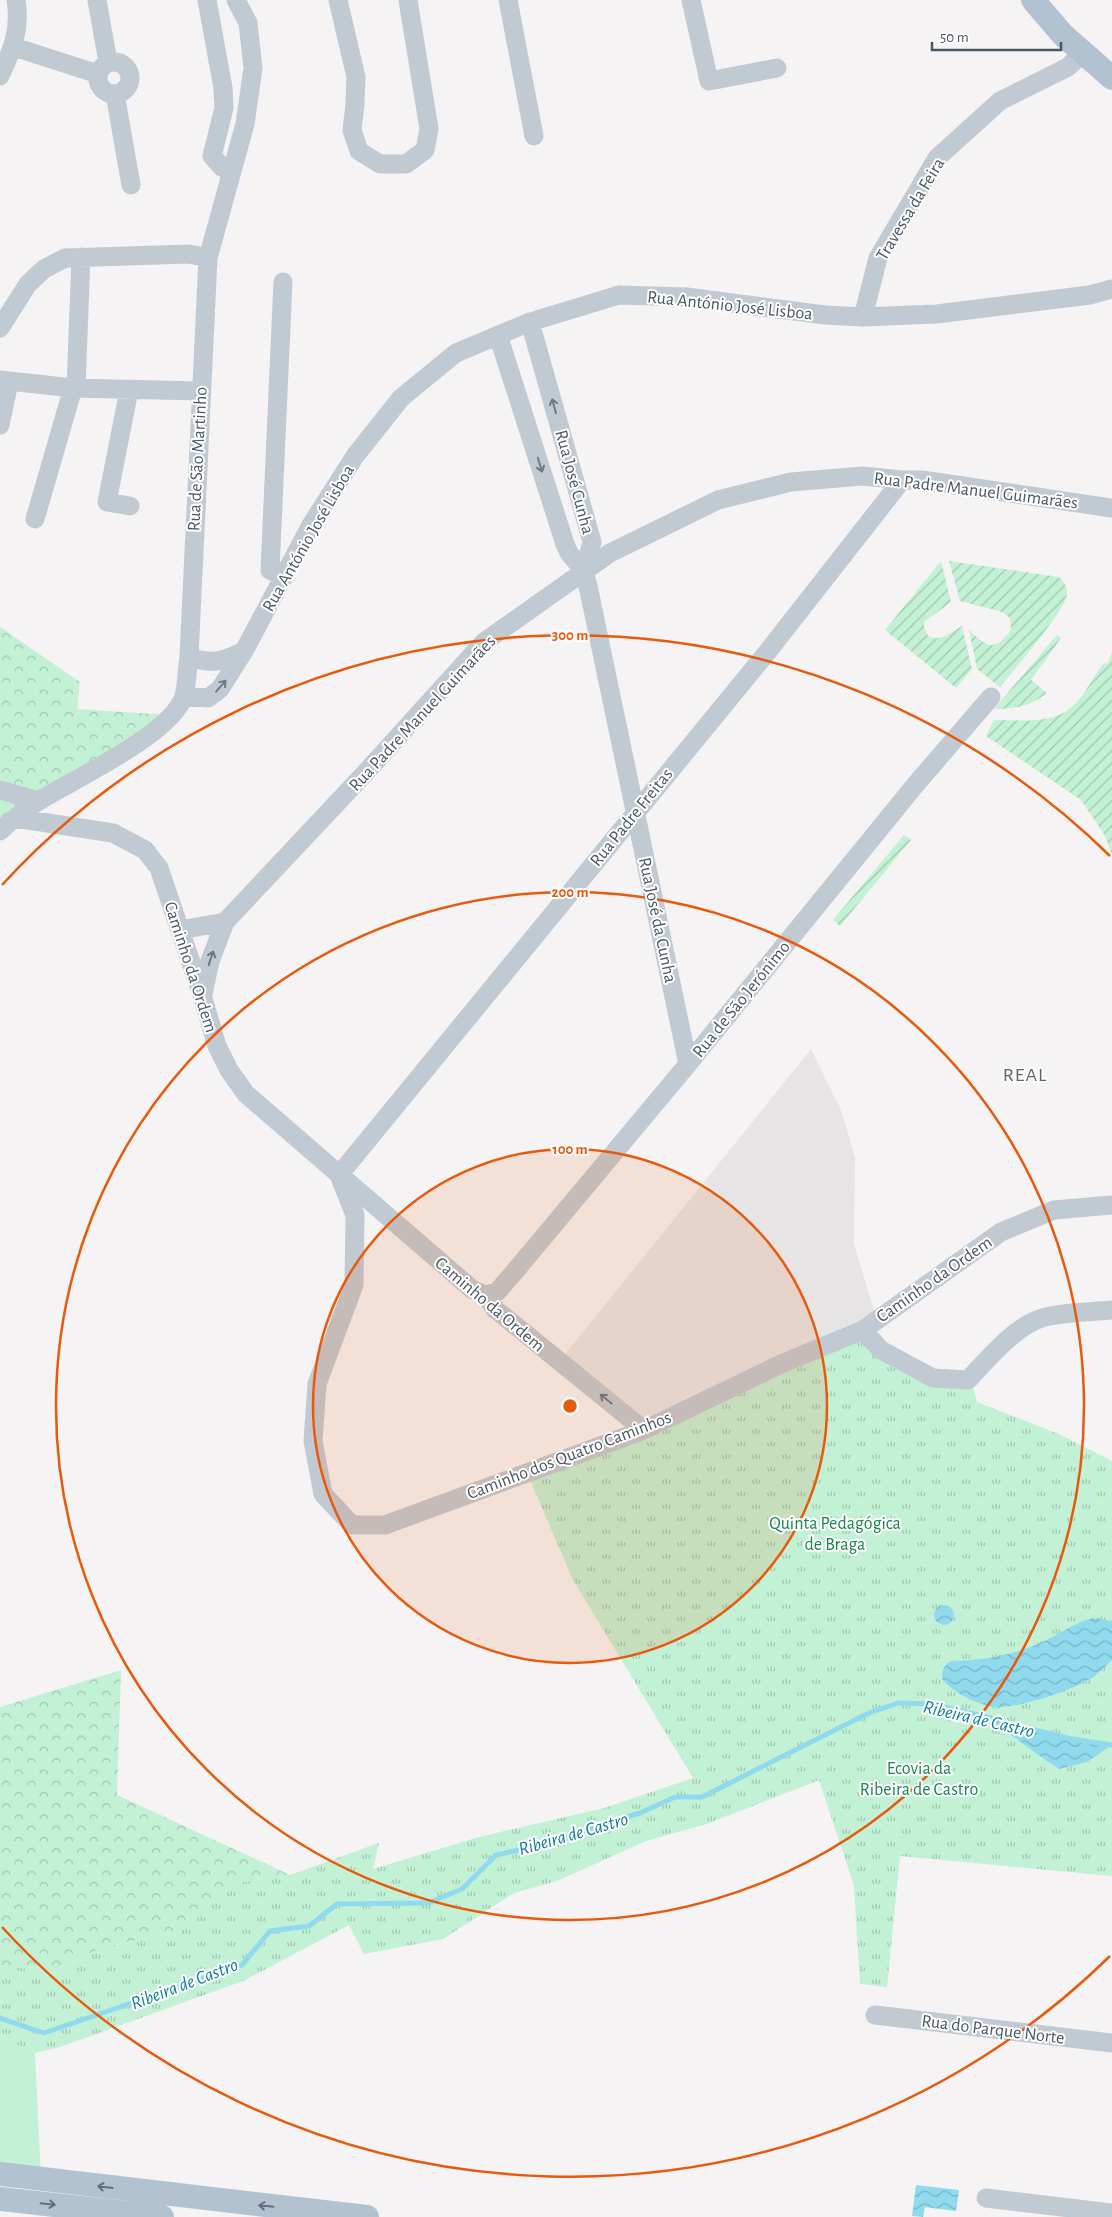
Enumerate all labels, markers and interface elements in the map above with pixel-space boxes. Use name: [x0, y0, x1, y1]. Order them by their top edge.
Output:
scale bar: [932, 20, 1061, 52]
text: 50 m: [940, 30, 969, 45]
street label: Travessa da Feira: [873, 155, 948, 264]
street label: Rua António José Lisboa: [646, 288, 813, 324]
street label: Rua de São Martinho: [185, 386, 211, 532]
one-way arrow: [549, 398, 558, 414]
street label: Rua José Cunha: [551, 428, 597, 536]
one-way arrow: [536, 456, 546, 472]
street label: Rua António José Lisboa: [260, 462, 358, 615]
street label: Rua Padre Manuel Guimarães: [873, 470, 1079, 512]
text: 300 m: [552, 628, 588, 643]
street label: Rua Padre Manuel Guimarães: [346, 632, 499, 795]
one-way arrow: [215, 680, 227, 693]
street label: Rua Padre Freitas: [587, 765, 677, 870]
street label: Rua José da Cunha: [635, 856, 679, 985]
text: 200 m: [551, 885, 589, 900]
street label: Caminho da Ordem: [160, 900, 220, 1035]
street label: Rua de São Jerónimo: [690, 938, 794, 1061]
one-way arrow: [207, 950, 217, 966]
district label: REAL: [1003, 1065, 1047, 1085]
text: 100 m: [552, 1142, 588, 1157]
street label: Caminho da Ordem: [873, 1233, 996, 1326]
street label: Caminho da Ordem: [431, 1254, 547, 1356]
one-way arrow: [600, 1394, 613, 1405]
centre of rings: [561, 1397, 579, 1415]
street label: Caminho dos Quatro Caminhos: [465, 1409, 674, 1503]
park label: Quinta Pedagógica de Braga: [769, 1515, 901, 1554]
water label: Ribeira de Castro: [921, 1697, 1036, 1741]
park label: Ecovia da Ribeira de Castro: [860, 1760, 978, 1799]
water label: Ribeira de Castro: [516, 1810, 631, 1859]
water label: Ribeira de Castro: [128, 1955, 241, 2014]
street label: Rua do Parque Norte: [920, 2012, 1065, 2048]
one-way arrow: [97, 2182, 113, 2192]
one-way arrow: [40, 2199, 56, 2209]
one-way arrow: [259, 2201, 275, 2211]

